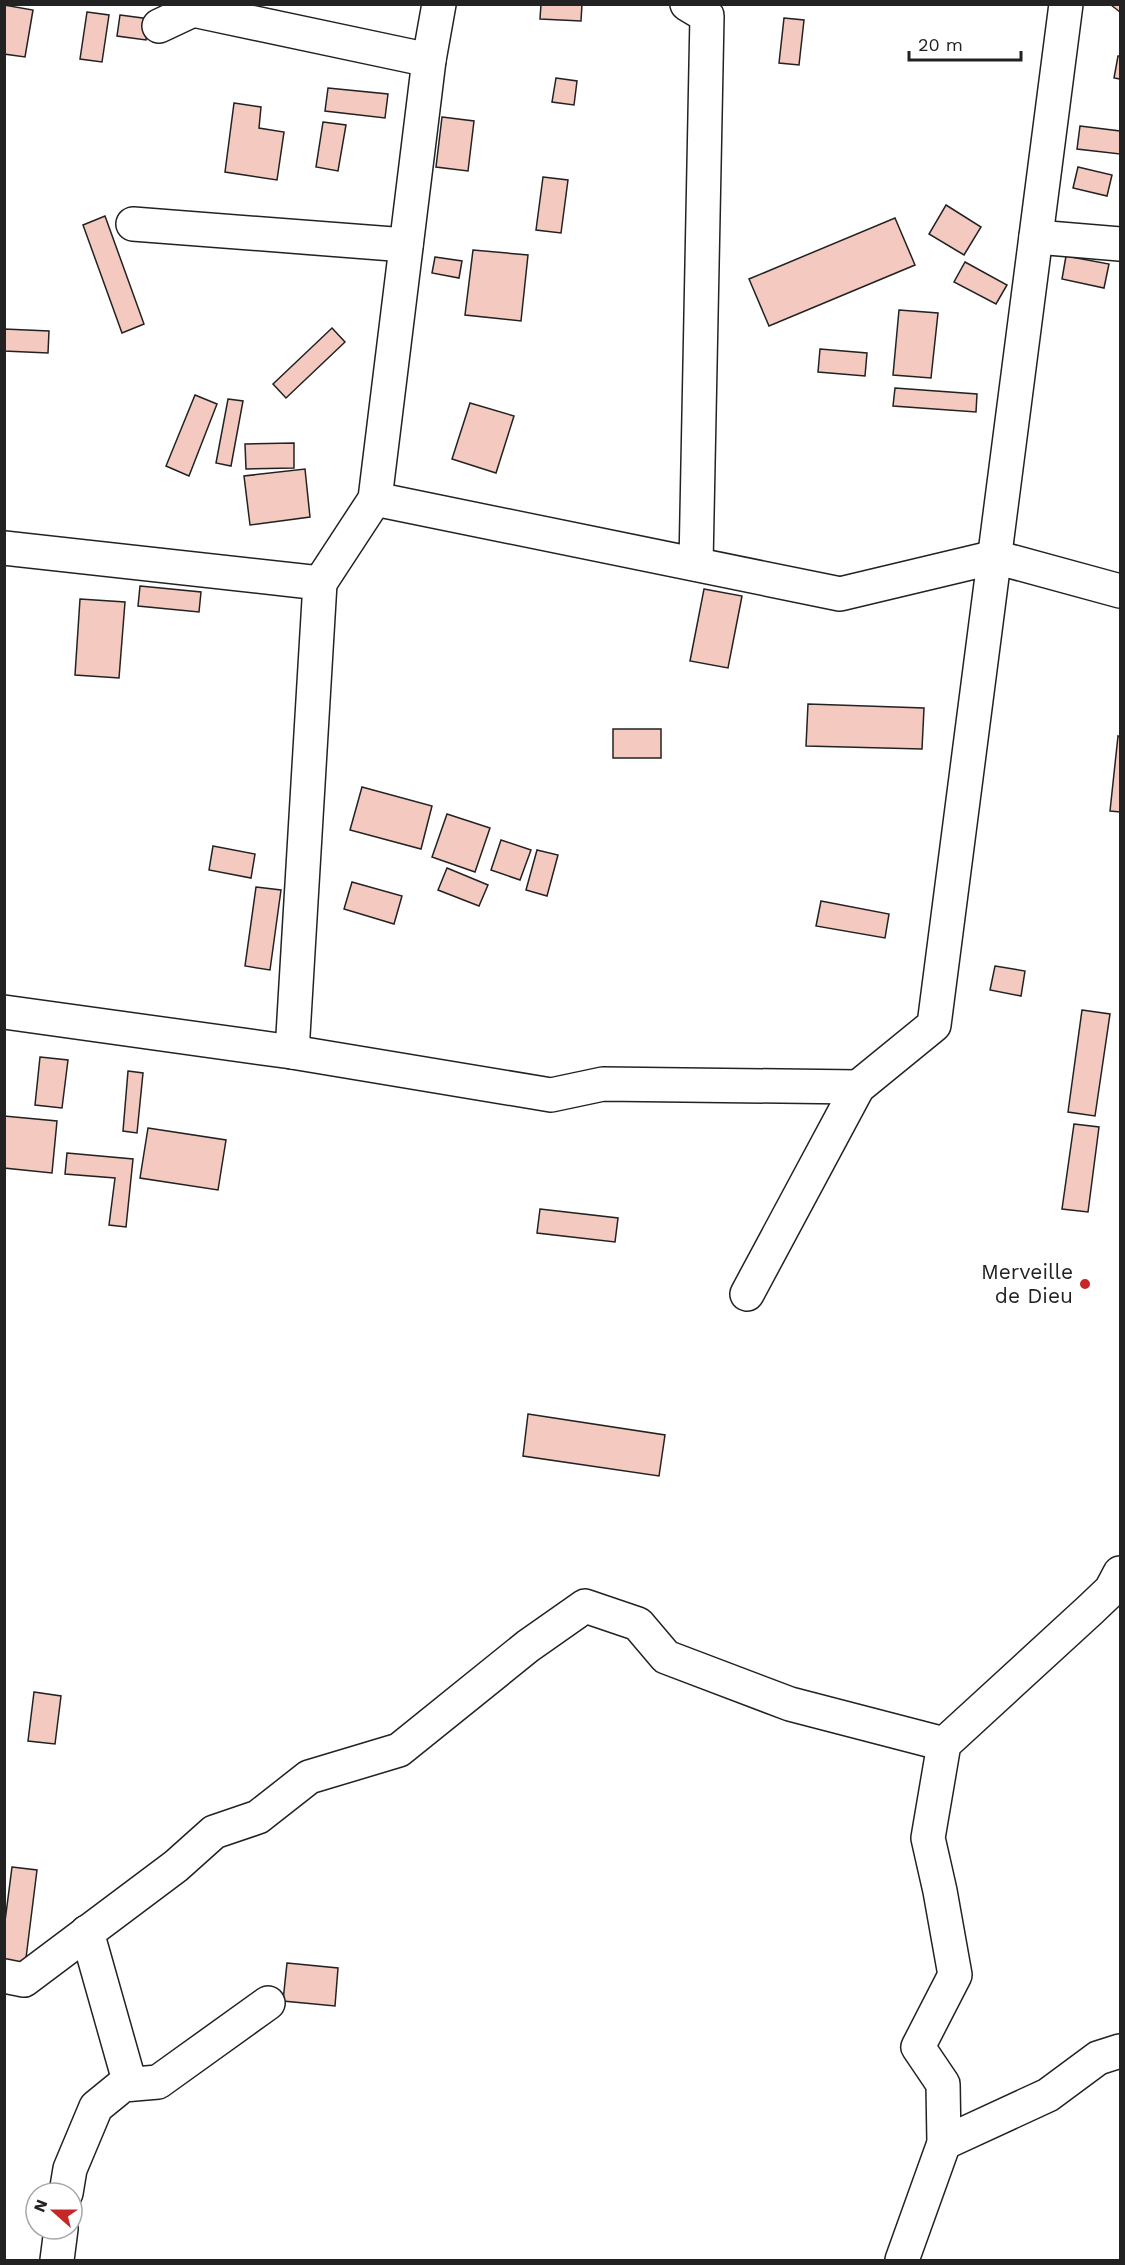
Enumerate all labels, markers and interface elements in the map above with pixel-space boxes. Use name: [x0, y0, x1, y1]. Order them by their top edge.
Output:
scale bar: [909, 24, 1022, 62]
text: 20 m: [918, 34, 963, 55]
place label: Merveille de Dieu: [981, 1259, 1073, 1308]
marker: Merveille de Dieu: [1078, 1277, 1092, 1291]
north arrow: [24, 2181, 84, 2241]
text: N: [29, 2197, 51, 2215]

